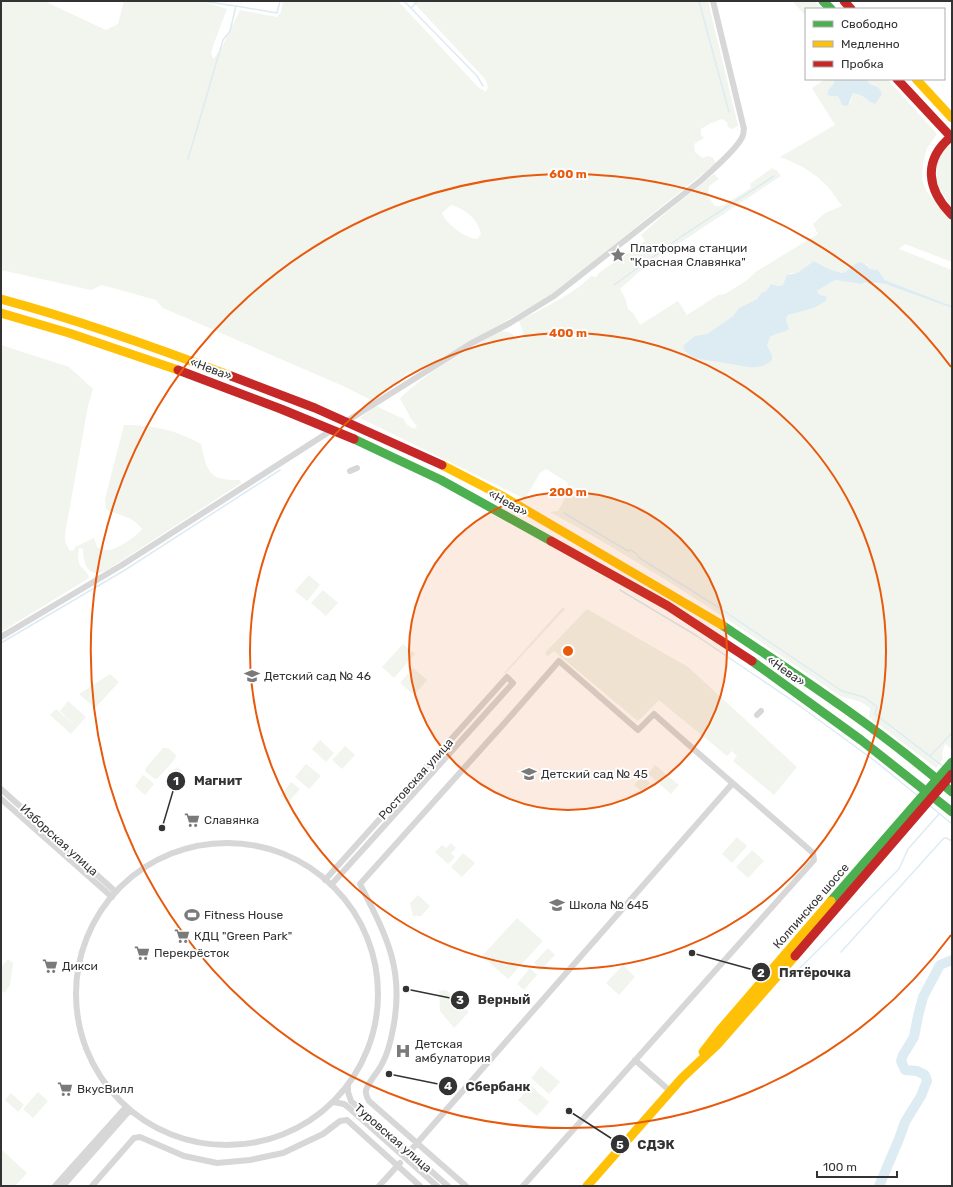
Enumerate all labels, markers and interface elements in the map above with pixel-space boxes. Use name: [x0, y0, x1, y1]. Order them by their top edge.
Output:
legend: [805, 8, 945, 80]
text: Свободно: [841, 17, 898, 31]
text: Медленно: [841, 37, 900, 51]
text: Пробка: [841, 57, 884, 71]
text: 600 m: [549, 167, 587, 181]
place label: Платформа станции "Красная Славянка": [630, 241, 747, 269]
place icon: Платформа станции "Красная Славянка": [609, 246, 627, 264]
text: 400 m: [549, 326, 587, 340]
street label: «Нева»: [188, 355, 234, 383]
text: 200 m: [549, 485, 587, 499]
street label: «Нева»: [486, 486, 530, 520]
centre of rings: [561, 644, 575, 658]
street label: «Нева»: [764, 653, 808, 689]
school or university icon: Детский сад № 46: [243, 667, 261, 685]
place label: Детский сад № 46: [264, 669, 371, 683]
street label: Ростовская улица: [376, 735, 456, 823]
school or university icon: Детский сад № 45: [520, 765, 538, 783]
place label: Детский сад № 45: [541, 767, 648, 781]
callout: Магнит: [166, 768, 251, 793]
text: Магнит: [194, 773, 242, 788]
text: 1: [173, 774, 179, 788]
street label: Изборская улица: [17, 801, 101, 879]
supermarket icon: Славянка: [183, 811, 201, 829]
place label: Славянка: [204, 813, 259, 827]
street label: Колпинское шоссе: [770, 860, 852, 952]
school or university icon: Школа № 645: [548, 896, 566, 914]
place label: Школа № 645: [569, 898, 649, 912]
sports icon: Fitness House: [183, 906, 201, 924]
place label: Fitness House: [204, 908, 284, 922]
supermarket icon: КДЦ "Green Park": [173, 927, 191, 945]
place label: КДЦ "Green Park": [194, 929, 292, 943]
supermarket icon: Перекрёсток: [133, 944, 151, 962]
place label: Перекрёсток: [154, 946, 230, 960]
supermarket icon: Дикси: [41, 957, 59, 975]
place label: Дикси: [62, 959, 98, 973]
callout: Пятёрочка: [751, 960, 859, 985]
text: Пятёрочка: [779, 965, 851, 980]
text: 2: [757, 966, 765, 980]
callout: Верный: [450, 987, 538, 1012]
text: Верный: [478, 992, 530, 1007]
text: 3: [456, 993, 464, 1007]
place label: Детская амбулатория: [415, 1037, 491, 1065]
hospital icon: Детская амбулатория: [394, 1042, 412, 1060]
callout: Сбербанк: [438, 1074, 539, 1099]
text: 4: [444, 1079, 452, 1093]
text: Сбербанк: [466, 1079, 531, 1094]
supermarket icon: ВкусВилл: [56, 1080, 74, 1098]
place label: ВкусВилл: [77, 1082, 134, 1096]
street label: Туровская улица: [351, 1101, 435, 1175]
callout: СДЭК: [610, 1132, 683, 1157]
text: СДЭК: [637, 1137, 675, 1152]
text: 5: [616, 1138, 624, 1152]
scale bar: [817, 1153, 897, 1179]
text: 100 m: [823, 1160, 857, 1174]

